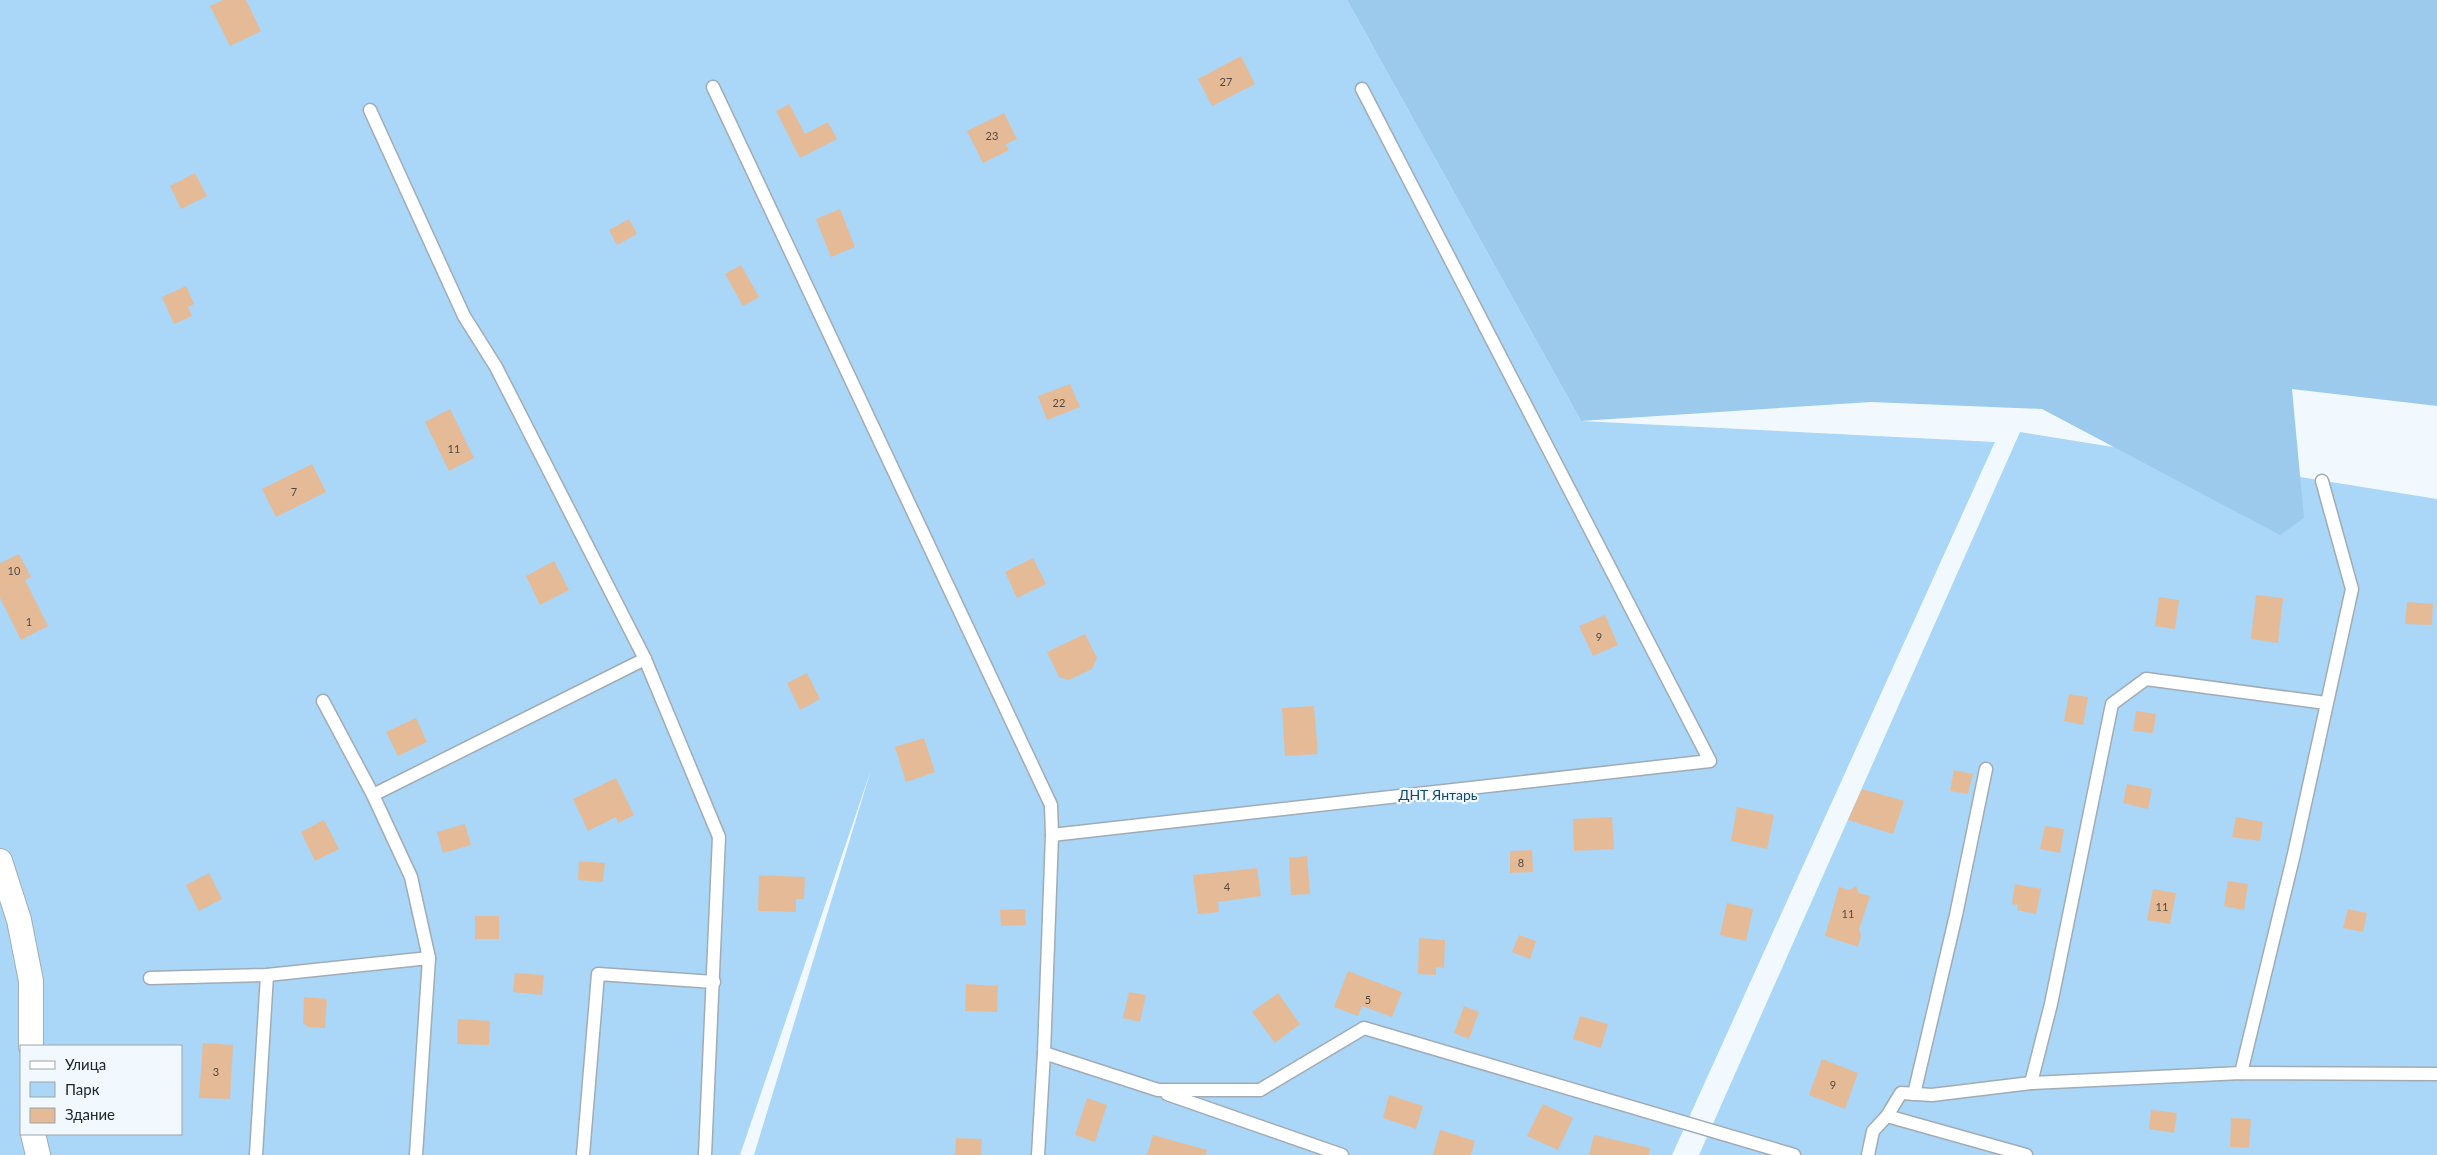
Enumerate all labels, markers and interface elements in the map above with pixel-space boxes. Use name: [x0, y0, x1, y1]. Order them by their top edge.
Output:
house number: 27: [1220, 75, 1232, 88]
house number: 23: [986, 129, 998, 142]
house number: 22: [1053, 396, 1065, 409]
house number: 11: [448, 442, 460, 455]
house number: 7: [291, 485, 297, 498]
house number: 10: [8, 564, 21, 577]
house number: 1: [26, 615, 32, 628]
house number: 9: [1596, 630, 1602, 643]
park label: ДНТ Янтарь: [1398, 786, 1478, 803]
house number: 8: [1518, 856, 1524, 869]
house number: 4: [1224, 880, 1231, 893]
house number: 11: [2156, 900, 2168, 913]
house number: 11: [1842, 907, 1854, 920]
house number: 5: [1365, 993, 1371, 1006]
legend: [20, 1045, 182, 1135]
text: Улица: [65, 1055, 106, 1073]
house number: 3: [213, 1065, 219, 1078]
house number: 9: [1830, 1078, 1836, 1091]
text: Парк: [65, 1080, 100, 1098]
text: Здание: [65, 1105, 115, 1123]

